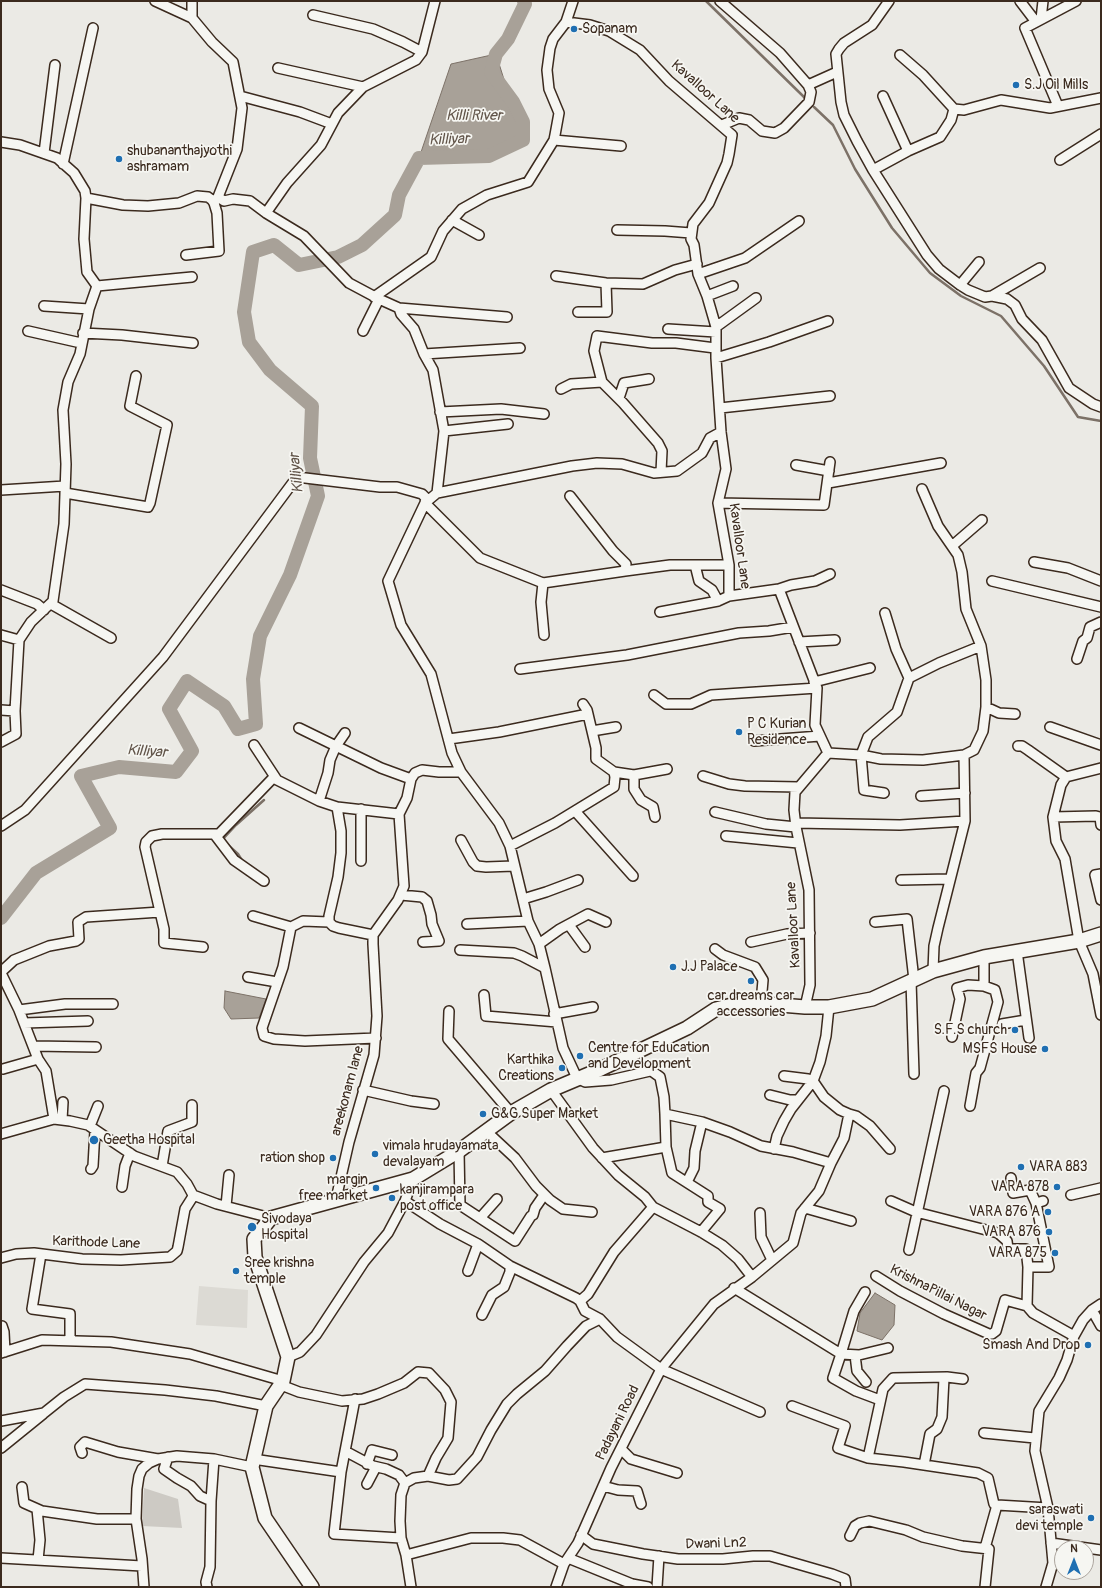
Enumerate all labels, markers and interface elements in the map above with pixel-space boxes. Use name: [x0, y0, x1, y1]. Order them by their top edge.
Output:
place label: Sopanam: [582, 21, 637, 37]
marker: Sopanam: [569, 24, 579, 34]
street label: Kavalloor Lane: [667, 57, 743, 127]
place label: S.J Oil Mills: [1024, 77, 1088, 93]
marker: S.J Oil Mills: [1011, 80, 1021, 90]
water label: Killi River: [446, 107, 502, 125]
water label: Killiyar: [429, 130, 469, 150]
place label: shubananthajyothi ashramam: [127, 143, 232, 176]
marker: shubananthajyothi ashramam: [114, 154, 124, 164]
water label: Killiyar: [286, 452, 308, 494]
street label: Kavalloor Lane: [725, 502, 753, 590]
place label: P C Kurian Residence: [747, 716, 806, 748]
marker: P C Kurian Residence: [734, 727, 744, 737]
water label: Killiyar: [126, 742, 168, 762]
street label: Kavalloor Lane: [783, 881, 805, 969]
place label: J.J Palace: [681, 959, 737, 975]
marker: J.J Palace: [668, 962, 678, 972]
marker: car dreams car accessories: [746, 976, 756, 986]
place label: car dreams car accessories: [708, 988, 794, 1020]
place label: S.F.S church: [934, 1022, 1007, 1038]
marker: S.F.S church: [1010, 1025, 1020, 1035]
place label: Centre for Education and Development: [588, 1040, 710, 1072]
place label: MSFS House: [963, 1041, 1037, 1057]
street label: areekonam lane: [328, 1044, 368, 1138]
marker: MSFS House: [1040, 1044, 1050, 1054]
marker: Centre for Education and Development: [575, 1051, 585, 1061]
place label: Karthika Creations: [498, 1052, 554, 1084]
marker: Karthika Creations: [557, 1063, 567, 1073]
place label: G&G Super Market: [491, 1106, 598, 1122]
marker: G&G Super Market: [478, 1109, 488, 1119]
place label: Geetha Hospital: [103, 1132, 195, 1148]
marker: Geetha Hospital: [88, 1134, 100, 1146]
place label: vimala hrudayamata devalayam: [383, 1138, 498, 1170]
marker: vimala hrudayamata devalayam: [370, 1149, 380, 1159]
place label: ration shop: [260, 1150, 325, 1166]
marker: ration shop: [328, 1153, 338, 1163]
place label: VARA 883: [1029, 1159, 1088, 1175]
marker: VARA 883: [1016, 1162, 1026, 1172]
place label: margin free market: [298, 1172, 368, 1204]
place label: VARA 878: [991, 1179, 1049, 1195]
place label: kanjirampara post office: [400, 1182, 474, 1214]
marker: VARA 878: [1052, 1182, 1062, 1192]
marker: margin free market: [371, 1183, 381, 1193]
marker: kanjirampara post office: [387, 1193, 397, 1203]
place label: VARA 876 A: [969, 1204, 1040, 1220]
marker: VARA 876 A: [1043, 1207, 1053, 1217]
place label: Sivodaya Hospital: [261, 1211, 312, 1244]
marker: Sivodaya Hospital: [246, 1221, 258, 1233]
place label: VARA 876: [982, 1224, 1041, 1240]
marker: VARA 876: [1044, 1227, 1054, 1237]
street label: Karithode Lane: [52, 1233, 140, 1253]
place label: VARA 875: [988, 1245, 1047, 1261]
marker: VARA 875: [1050, 1248, 1060, 1258]
place label: Sree krishna temple: [244, 1255, 314, 1288]
street label: KrishnaPillai Nagar: [887, 1261, 989, 1325]
marker: Sree krishna temple: [231, 1266, 241, 1276]
place label: Smash And Drop: [982, 1337, 1080, 1353]
marker: Smash And Drop: [1083, 1340, 1093, 1350]
street label: Padayani Road: [593, 1383, 643, 1463]
place label: saraswati devi temple: [1016, 1502, 1083, 1534]
marker: saraswati devi temple: [1086, 1513, 1096, 1523]
street label: Dwani Ln2: [685, 1535, 747, 1553]
north arrow: [1054, 1540, 1094, 1580]
text: N: [1070, 1542, 1078, 1555]

